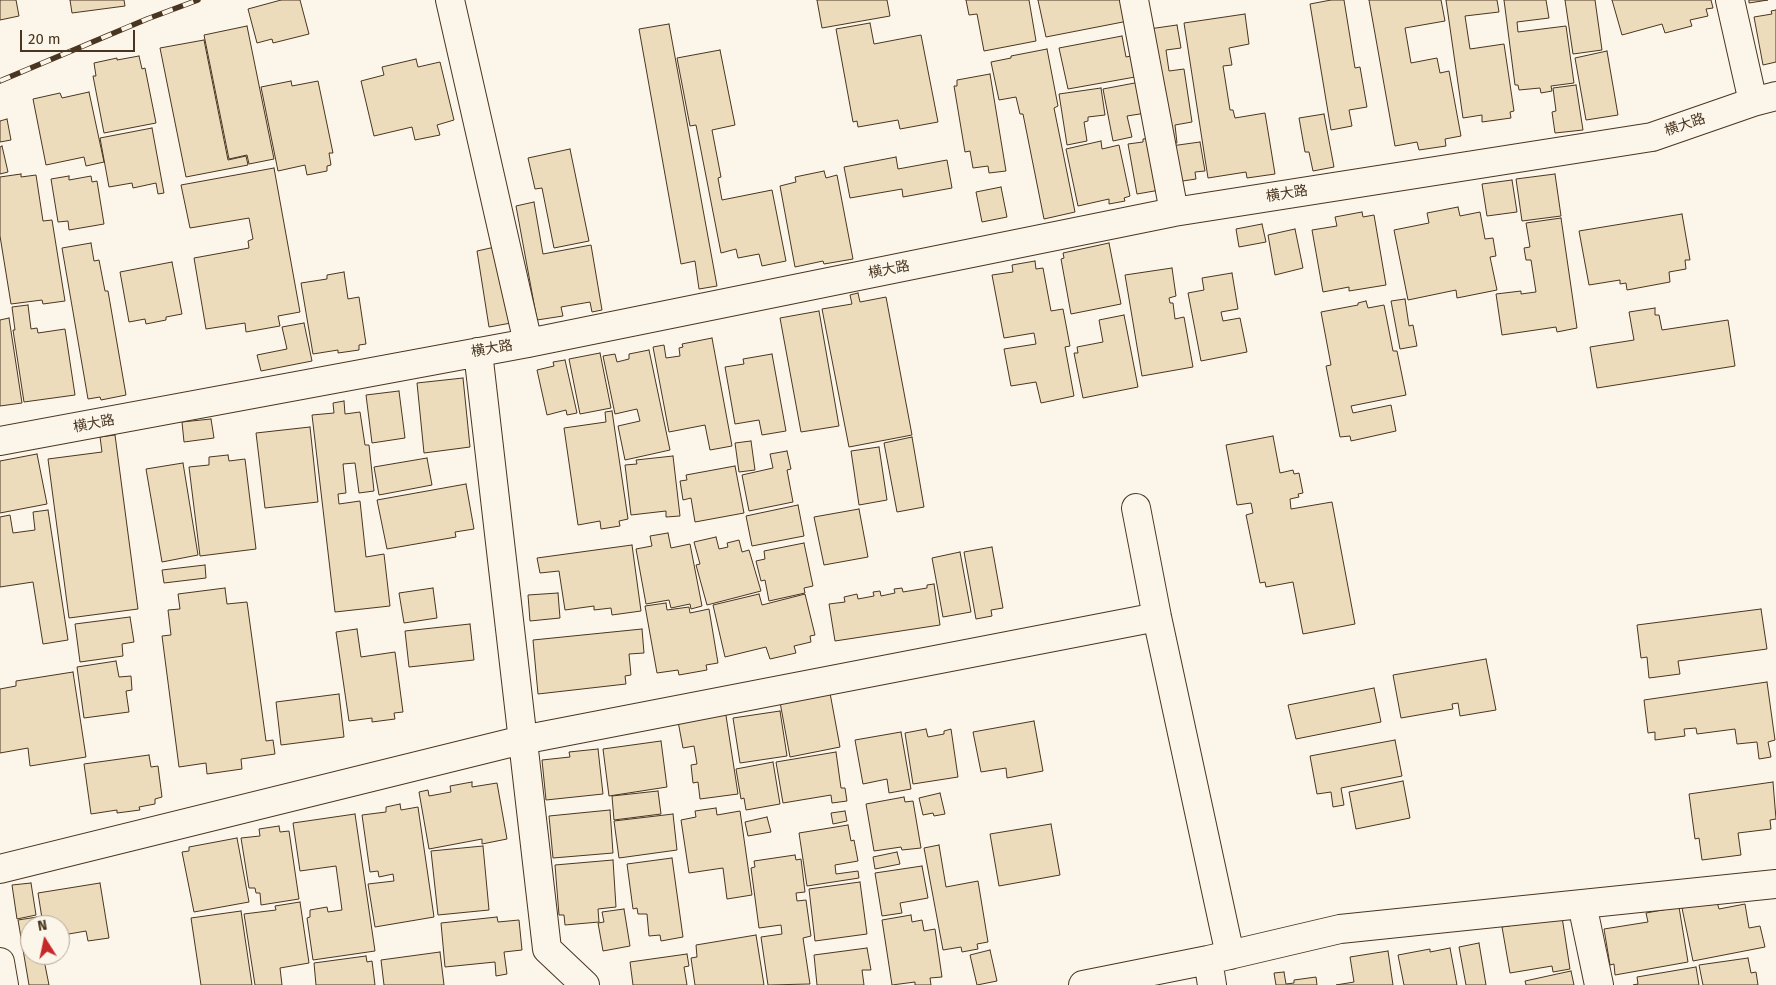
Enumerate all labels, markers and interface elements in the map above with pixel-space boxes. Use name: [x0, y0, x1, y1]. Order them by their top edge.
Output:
scale bar: [22, 20, 138, 52]
text: 20 m: [28, 30, 61, 48]
street label: 横大路: [1662, 110, 1708, 140]
street label: 横大路: [1265, 182, 1309, 206]
street label: 横大路: [867, 258, 911, 282]
street label: 横大路: [470, 337, 514, 361]
street label: 横大路: [72, 412, 116, 436]
north arrow: [20, 915, 70, 965]
text: N: [36, 917, 49, 935]

